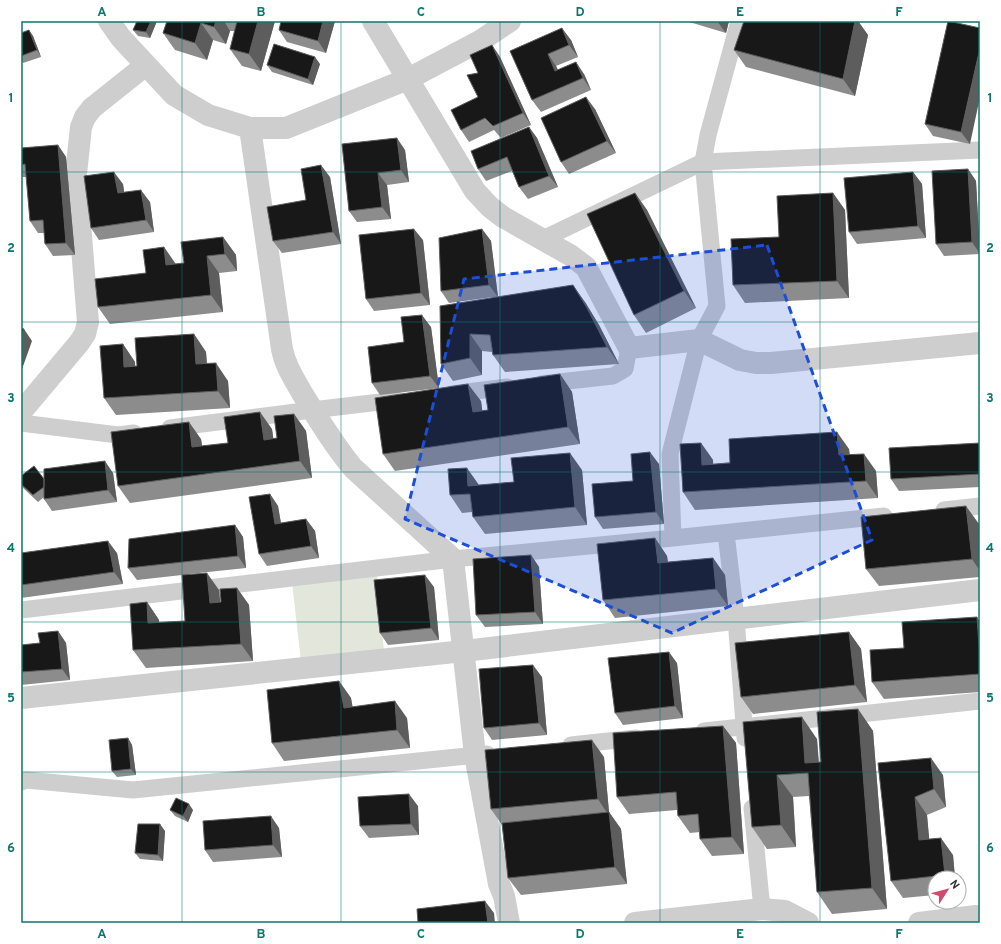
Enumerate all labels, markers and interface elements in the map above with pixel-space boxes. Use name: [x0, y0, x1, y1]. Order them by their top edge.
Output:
text: A: [97, 5, 107, 21]
text: B: [257, 5, 266, 21]
text: C: [417, 5, 425, 21]
text: D: [575, 5, 585, 21]
text: E: [736, 5, 744, 21]
text: F: [895, 5, 903, 21]
text: 1: [8, 91, 14, 107]
text: 1: [987, 91, 993, 107]
text: 2: [7, 241, 15, 257]
text: 2: [986, 241, 994, 257]
text: 3: [7, 391, 15, 407]
text: 3: [986, 391, 994, 407]
text: 4: [7, 541, 15, 557]
text: 4: [986, 541, 994, 557]
text: 5: [7, 691, 15, 707]
text: 5: [986, 691, 994, 707]
text: 6: [7, 841, 15, 857]
text: 6: [986, 841, 994, 857]
north arrow: [927, 870, 967, 910]
text: N: [946, 877, 962, 892]
text: A: [97, 927, 107, 943]
text: B: [257, 927, 266, 943]
text: C: [417, 927, 425, 943]
text: D: [575, 927, 585, 943]
text: E: [736, 927, 744, 943]
text: F: [895, 927, 903, 943]

